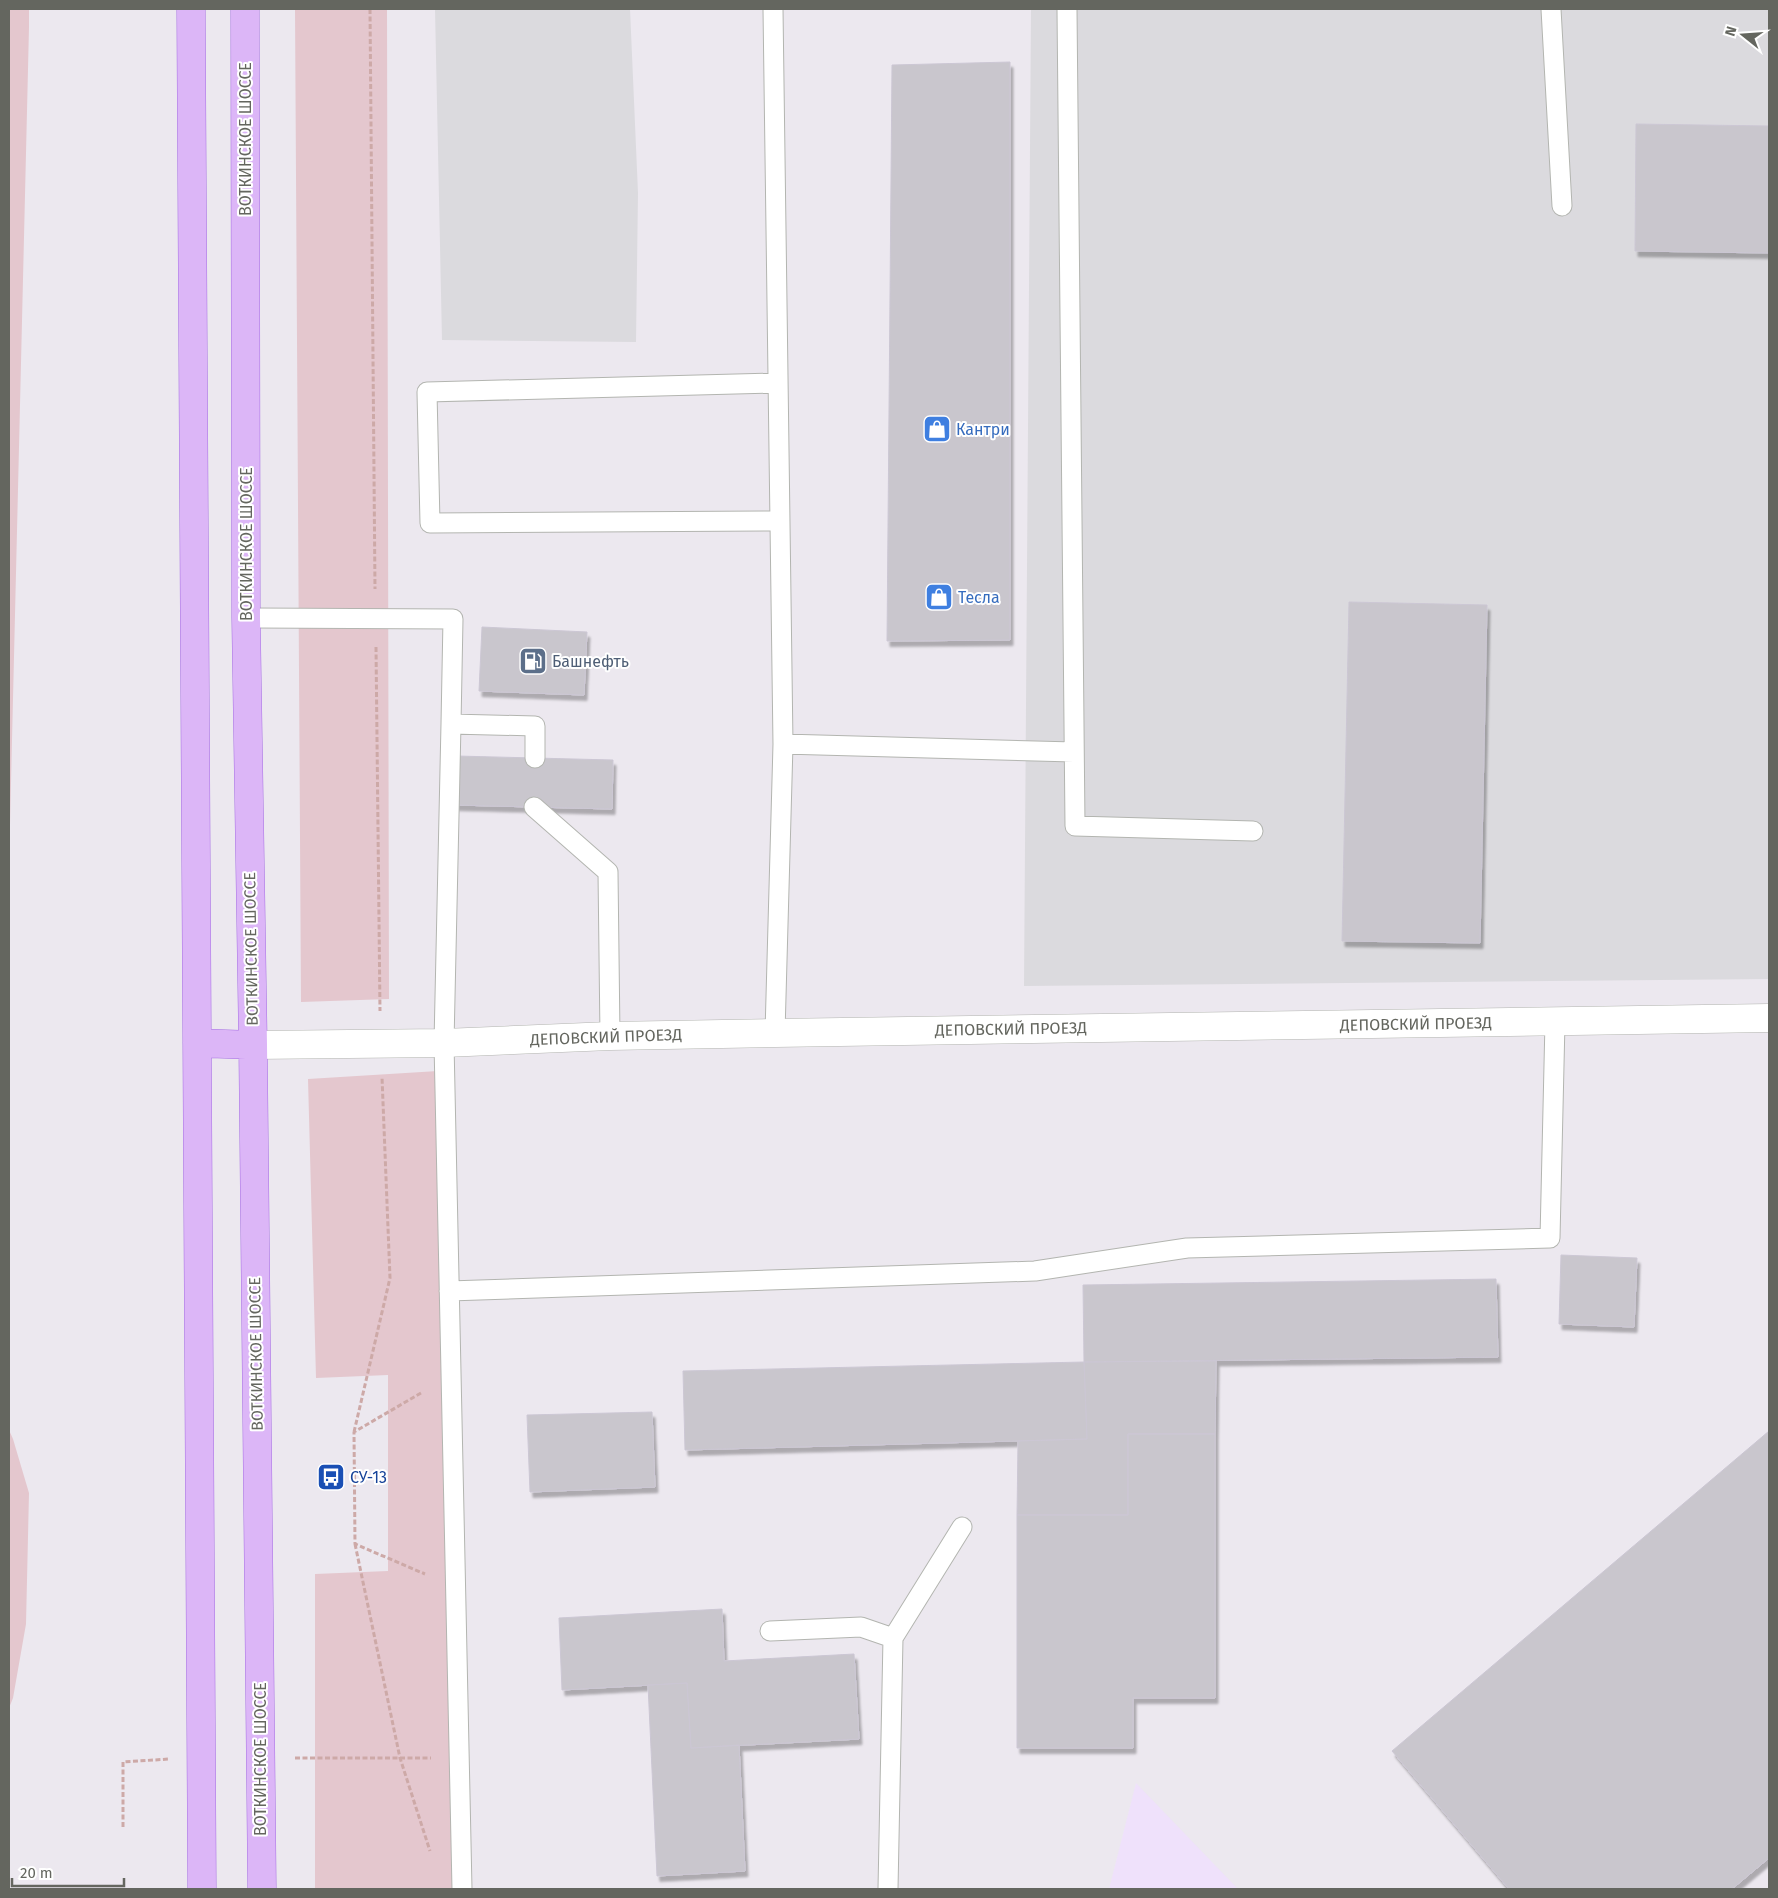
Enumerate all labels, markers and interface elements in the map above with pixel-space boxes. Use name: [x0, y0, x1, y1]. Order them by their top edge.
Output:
north arrow: [1718, 10, 1768, 60]
text: N: [1722, 24, 1741, 38]
street label: ВОТКИНСКОЕ ШОССЕ: [236, 62, 255, 216]
shop icon: Кантри: [922, 414, 952, 444]
place label: Кантри: [956, 420, 1010, 439]
street label: ВОТКИНСКОЕ ШОССЕ: [237, 467, 256, 621]
shop icon: Тесла: [924, 582, 954, 612]
place label: Тесла: [958, 588, 1000, 607]
fuel station icon: Башнефть: [518, 646, 548, 676]
place label: Башнефть: [552, 652, 629, 671]
street label: ВОТКИНСКОЕ ШОССЕ: [240, 872, 262, 1026]
street label: ДЕПОВСКИЙ ПРОЕЗД: [1339, 1013, 1492, 1035]
street label: ДЕПОВСКИЙ ПРОЕЗД: [934, 1018, 1087, 1040]
street label: ДЕПОВСКИЙ ПРОЕЗД: [529, 1025, 683, 1049]
street label: ВОТКИНСКОЕ ШОССЕ: [245, 1277, 267, 1431]
bus stop icon: СУ-13: [316, 1462, 346, 1492]
place label: СУ-13: [350, 1468, 387, 1487]
street label: ВОТКИНСКОЕ ШОССЕ: [251, 1682, 270, 1836]
scale bar: [12, 1856, 125, 1888]
text: 20 m: [20, 1864, 53, 1882]

